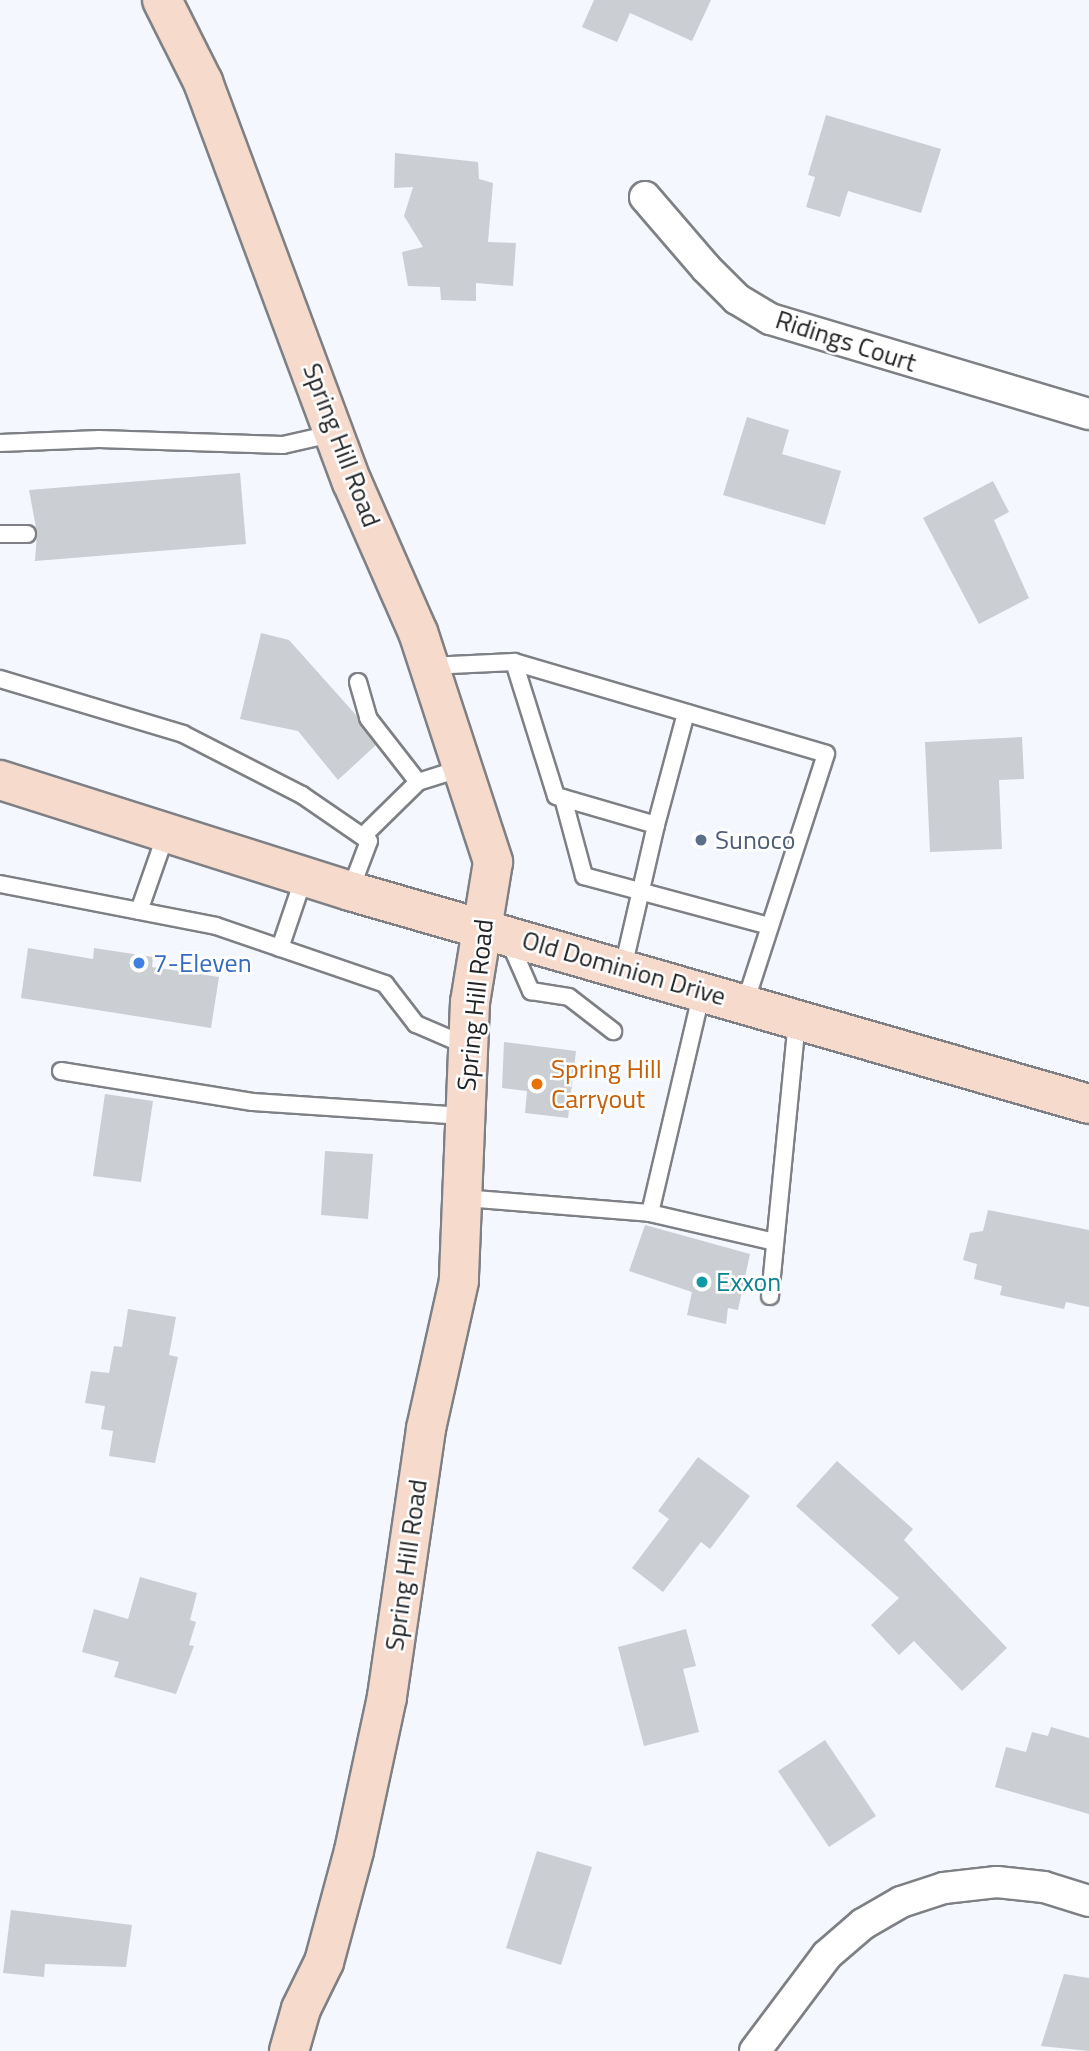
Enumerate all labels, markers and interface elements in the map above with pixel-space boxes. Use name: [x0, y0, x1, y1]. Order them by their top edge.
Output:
street label: Ridings Court: [772, 304, 920, 378]
street label: Spring Hill Road: [296, 359, 388, 531]
place label: Sunoco: [715, 824, 795, 856]
marker: Sunoco: [693, 832, 709, 848]
street label: Spring Hill Road: [450, 917, 500, 1093]
street label: Old Dominion Drive: [519, 924, 729, 1012]
place label: 7-Eleven: [153, 947, 252, 979]
marker: 7-Eleven: [131, 955, 147, 971]
place label: Spring Hill Carryout: [551, 1053, 662, 1114]
marker: Spring Hill Carryout: [529, 1076, 545, 1092]
place label: Exxon: [716, 1266, 781, 1298]
marker: Exxon: [694, 1274, 710, 1290]
street label: Spring Hill Road: [379, 1477, 433, 1653]

